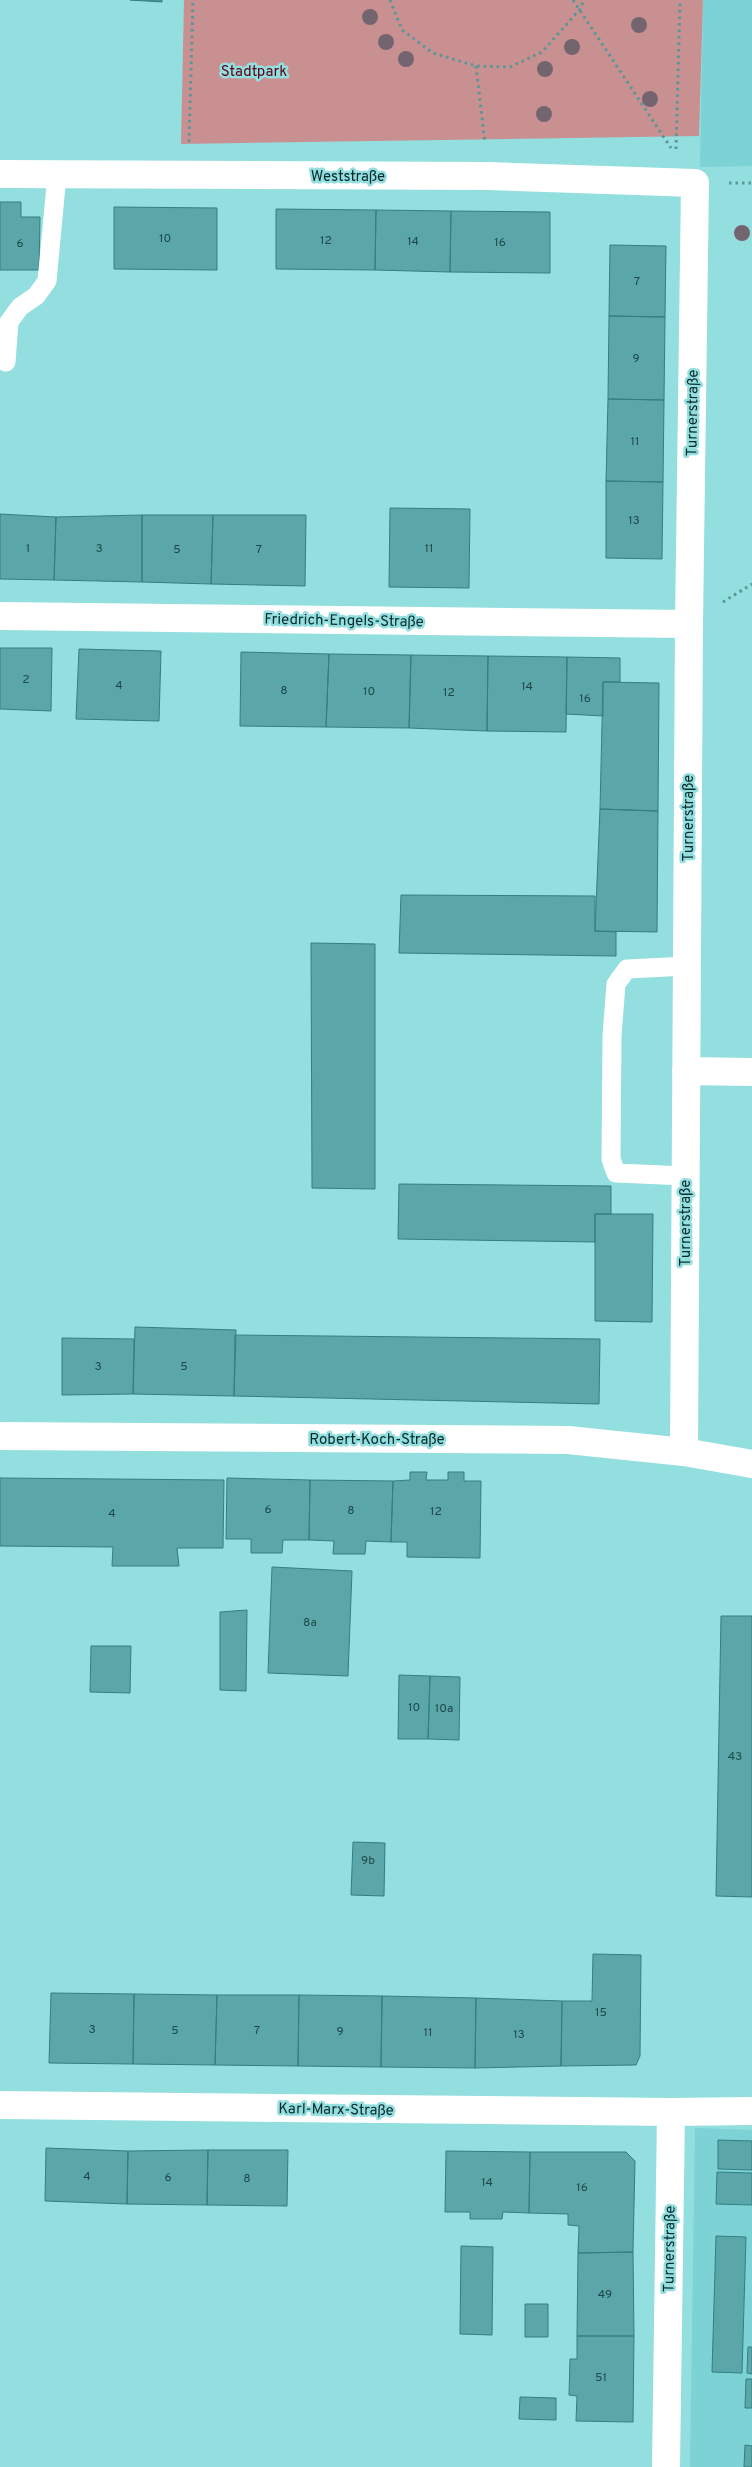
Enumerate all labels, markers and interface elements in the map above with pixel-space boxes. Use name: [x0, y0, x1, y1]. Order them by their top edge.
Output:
park label: Stadtpark: [221, 63, 287, 82]
street label: Weststraße: [311, 168, 385, 187]
house number: 10: [159, 231, 171, 247]
house number: 12: [320, 233, 332, 249]
house number: 14: [407, 234, 419, 250]
house number: 16: [494, 235, 506, 251]
house number: 6: [16, 236, 24, 252]
house number: 7: [634, 274, 640, 290]
house number: 9: [632, 351, 640, 367]
street label: Turnerstraße: [683, 369, 704, 457]
house number: 11: [631, 434, 639, 450]
house number: 13: [628, 513, 640, 529]
house number: 1: [26, 541, 30, 557]
house number: 3: [95, 541, 103, 557]
house number: 11: [425, 541, 433, 557]
house number: 5: [173, 542, 181, 558]
house number: 7: [256, 542, 262, 558]
street label: Friedrich-Engels-Straße: [264, 611, 424, 632]
house number: 2: [22, 672, 30, 688]
house number: 4: [115, 678, 123, 694]
house number: 14: [521, 679, 533, 695]
house number: 8: [280, 683, 288, 699]
house number: 10: [363, 684, 375, 700]
house number: 12: [443, 685, 455, 701]
house number: 16: [579, 691, 591, 707]
street label: Turnerstraße: [680, 775, 699, 861]
street label: Turnerstraße: [677, 1180, 696, 1266]
house number: 3: [94, 1359, 102, 1375]
house number: 5: [180, 1359, 188, 1375]
street label: Robert-Koch-Straße: [309, 1431, 445, 1450]
house number: 6: [264, 1502, 272, 1518]
house number: 8: [347, 1503, 355, 1519]
house number: 12: [430, 1504, 442, 1520]
house number: 4: [108, 1506, 116, 1522]
house number: 8a: [303, 1615, 317, 1631]
house number: 10: [408, 1700, 420, 1716]
house number: 10a: [435, 1701, 453, 1717]
house number: 43: [728, 1749, 742, 1765]
house number: 9b: [361, 1853, 375, 1869]
house number: 15: [595, 2005, 607, 2021]
house number: 3: [88, 2022, 96, 2038]
house number: 5: [171, 2023, 179, 2039]
house number: 7: [254, 2023, 260, 2039]
house number: 9: [336, 2024, 344, 2040]
house number: 11: [424, 2025, 432, 2041]
house number: 13: [513, 2027, 525, 2043]
street label: Karl-Marx-Straße: [278, 2100, 394, 2121]
house number: 4: [83, 2169, 91, 2185]
house number: 6: [164, 2170, 172, 2186]
house number: 8: [243, 2171, 251, 2187]
house number: 14: [481, 2175, 493, 2191]
house number: 16: [576, 2180, 588, 2196]
street label: Turnerstraße: [660, 2205, 681, 2293]
house number: 49: [598, 2287, 612, 2303]
house number: 51: [595, 2370, 607, 2386]

